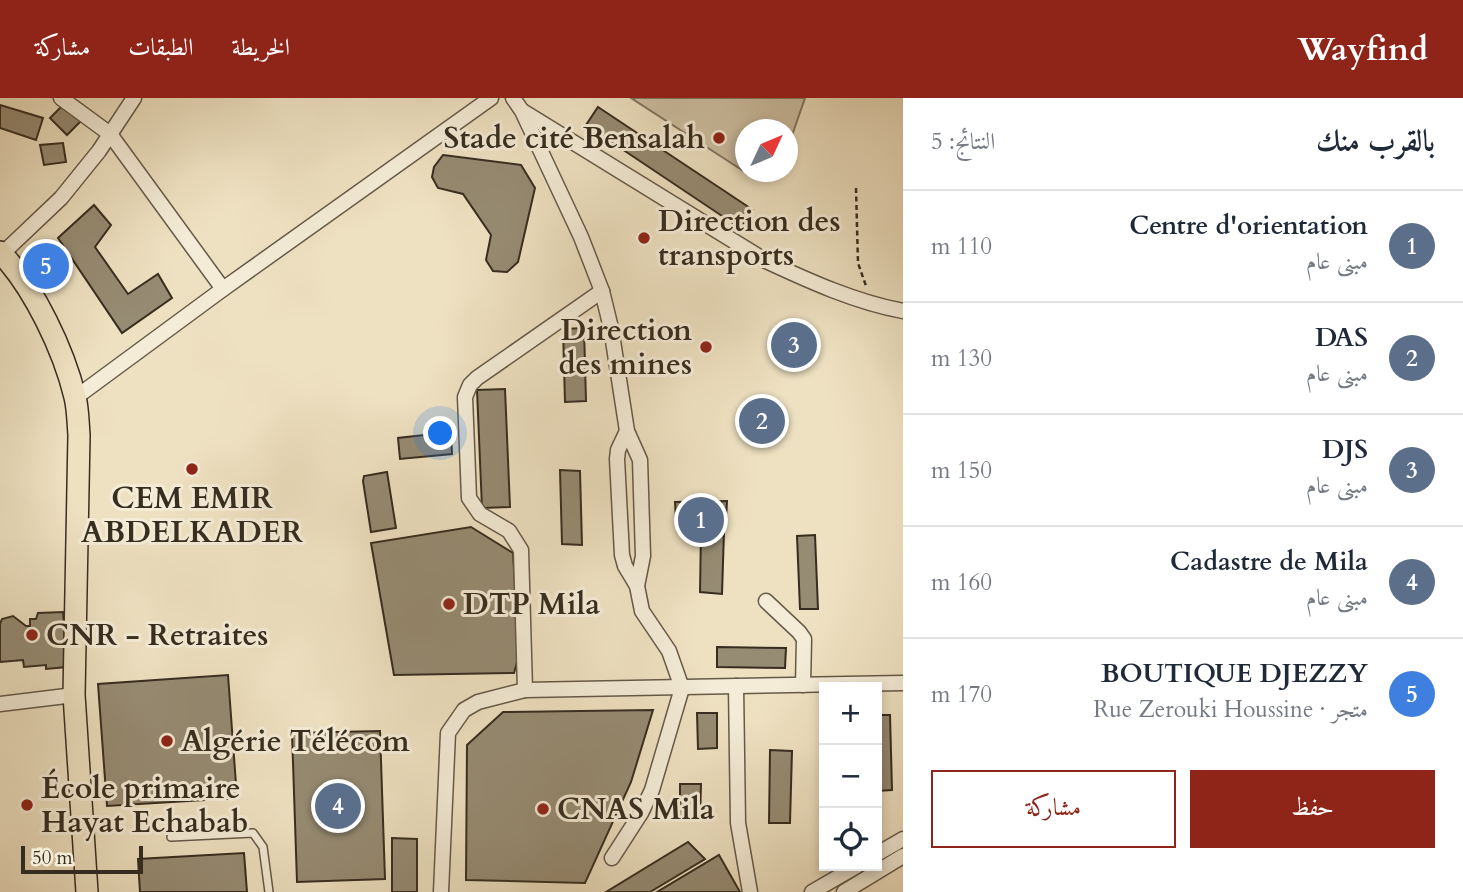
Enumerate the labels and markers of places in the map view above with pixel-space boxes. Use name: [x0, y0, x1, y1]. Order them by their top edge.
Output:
place label: Stade cité Bensalah: [443, 118, 705, 159]
marker: Stade cité Bensalah: [711, 130, 727, 146]
place label: Direction des transports: [658, 201, 841, 276]
marker: Direction des transports: [636, 230, 652, 246]
pin: 5: [23, 240, 69, 292]
place label: Direction des mines: [559, 310, 692, 385]
pin: 3: [771, 319, 817, 371]
marker: Direction des mines: [698, 339, 714, 355]
pin: 2: [739, 395, 785, 447]
marker: CEM EMIR ABDELKADER: [184, 461, 200, 477]
place label: CEM EMIR ABDELKADER: [81, 478, 303, 553]
pin: 1: [678, 494, 724, 546]
place label: DTP Mila: [463, 584, 600, 625]
marker: DTP Mila: [441, 596, 457, 612]
place label: CNR - Retraites: [46, 615, 268, 656]
marker: CNR - Retraites: [24, 627, 40, 643]
place label: Algérie Télécom: [181, 721, 410, 762]
marker: Algérie Télécom: [159, 733, 175, 749]
place label: École primaire Hayat Echabab: [41, 768, 248, 843]
pin: 4: [315, 780, 361, 832]
place label: CNAS Mila: [557, 789, 715, 830]
marker: École primaire Hayat Echabab: [19, 797, 35, 813]
marker: CNAS Mila: [535, 801, 551, 817]

